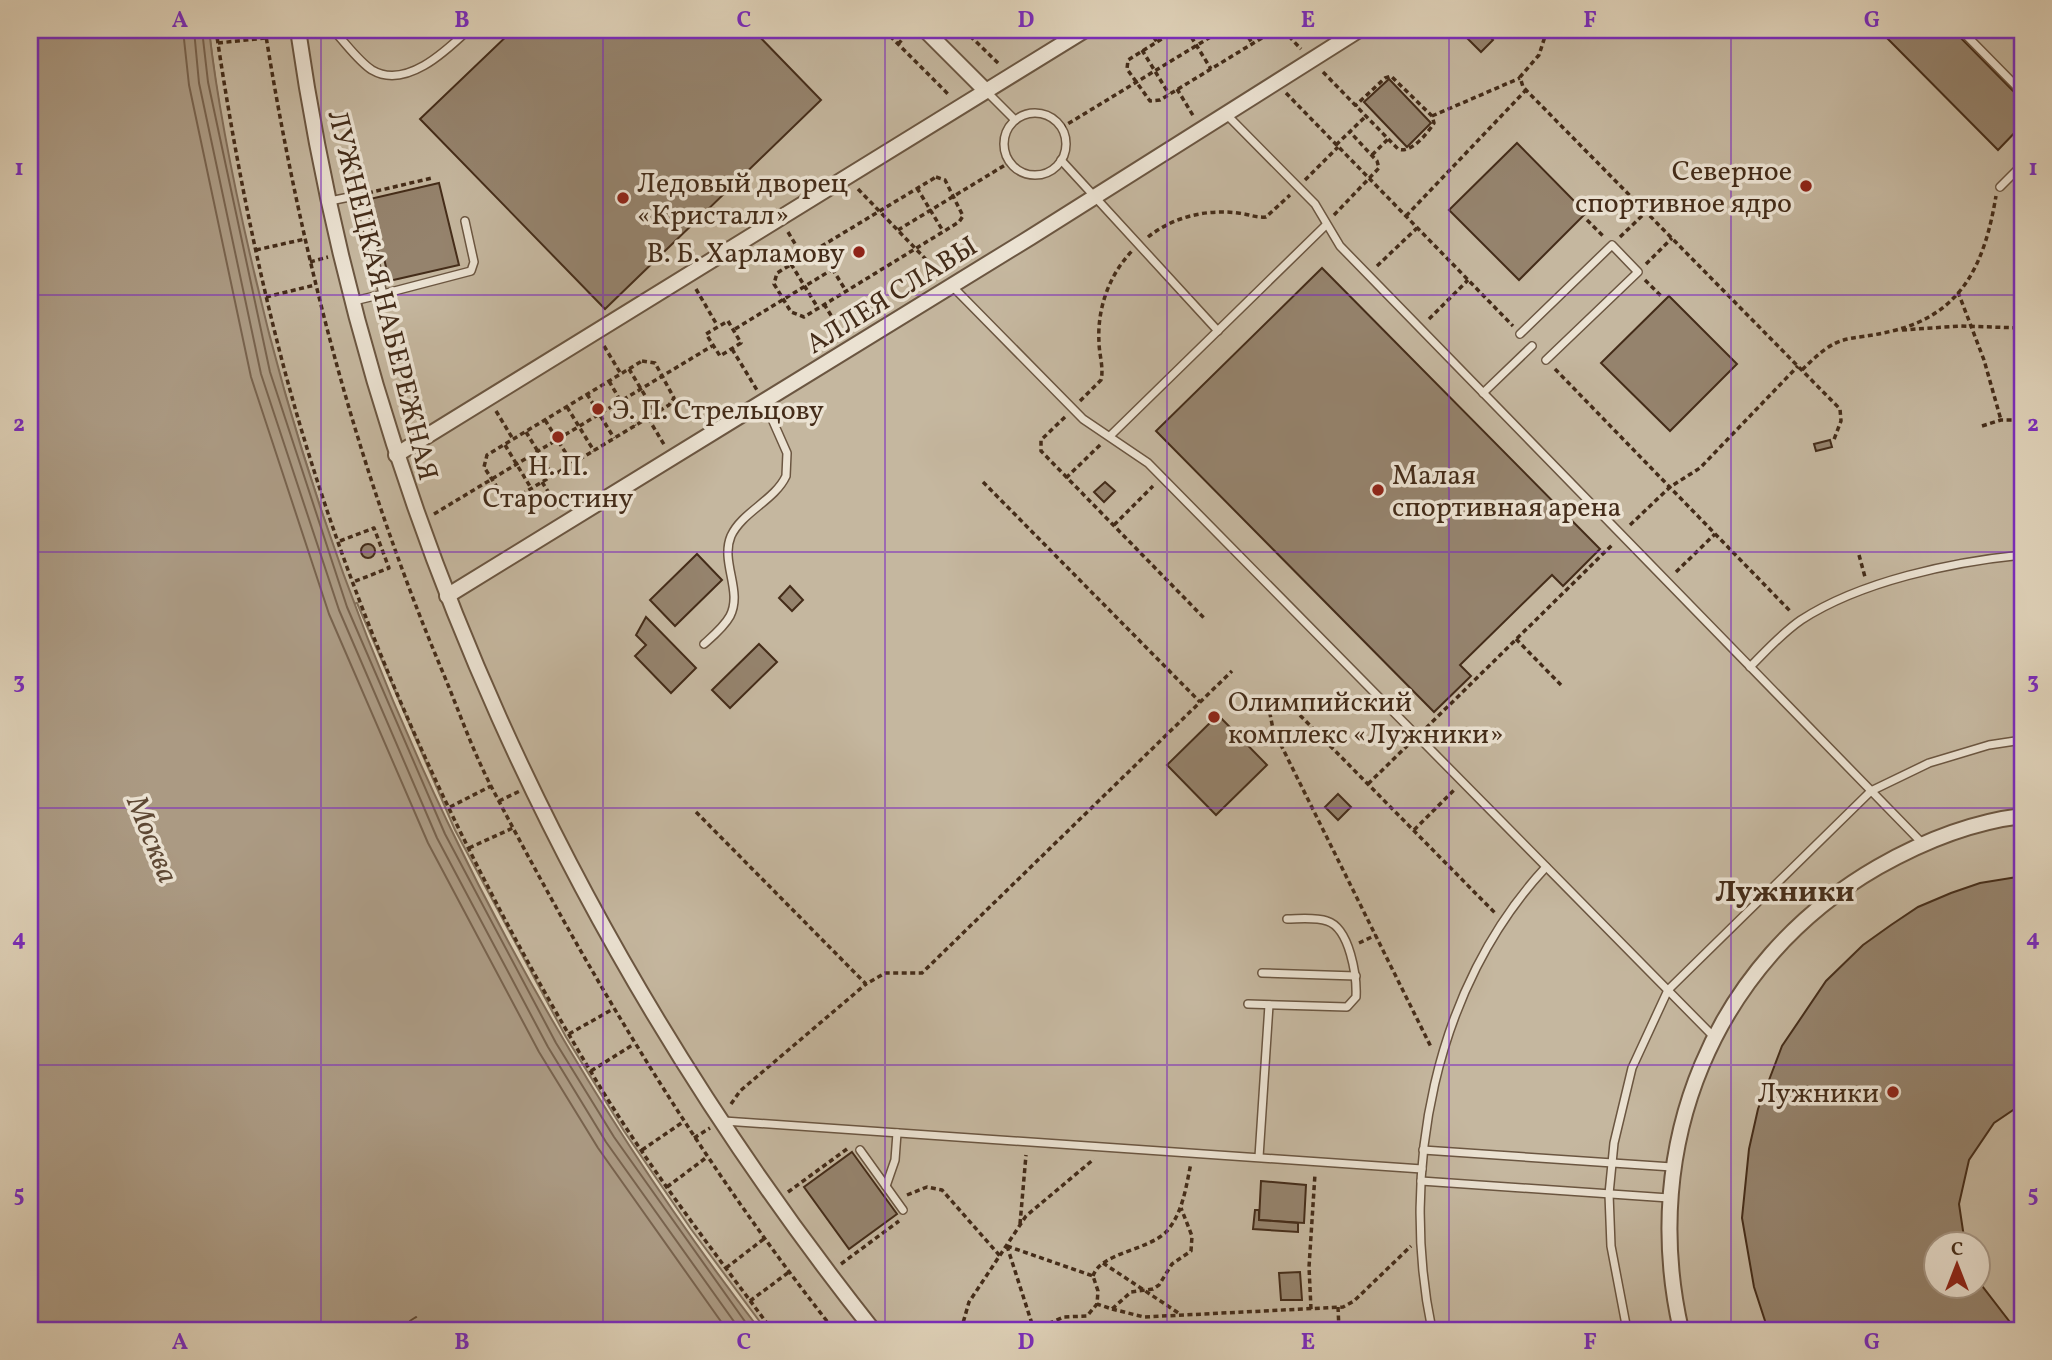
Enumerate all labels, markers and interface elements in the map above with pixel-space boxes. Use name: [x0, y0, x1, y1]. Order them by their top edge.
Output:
text: A: [172, 5, 188, 37]
text: B: [454, 5, 470, 37]
text: C: [737, 5, 751, 37]
text: D: [1018, 5, 1035, 37]
text: E: [1301, 5, 1315, 37]
text: F: [1583, 5, 1597, 37]
text: G: [1864, 5, 1880, 37]
street label: ЛУЖНЕЦКАЯ НАБЕРЕЖНАЯ: [317, 106, 447, 485]
text: 1: [14, 153, 24, 185]
place label: Северное спортивное ядро: [1575, 153, 1792, 224]
text: 1: [2028, 153, 2038, 185]
place label: Ледовый дворец «Кристалл»: [637, 165, 848, 236]
marker: Северное спортивное ядро: [1798, 178, 1814, 194]
marker: Ледовый дворец «Кристалл»: [615, 190, 631, 206]
street label: АЛЛЕЯ СЛАВЫ: [799, 228, 986, 365]
place label: В. Б. Харламову: [647, 235, 845, 274]
marker: В. Б. Харламову: [851, 244, 867, 260]
place label: Э. П. Стрельцову: [612, 392, 824, 431]
marker: Э. П. Стрельцову: [590, 401, 606, 417]
text: 2: [13, 409, 25, 441]
text: 2: [2027, 409, 2039, 441]
marker: Н. П. Старостину: [550, 429, 566, 445]
place label: Н. П. Старостину: [482, 448, 634, 519]
place label: Малая спортивная арена: [1392, 457, 1622, 528]
marker: Малая спортивная арена: [1370, 482, 1386, 498]
text: 3: [13, 666, 25, 698]
text: 3: [2027, 666, 2039, 698]
place label: Олимпийский комплекс «Лужники»: [1228, 684, 1503, 755]
marker: Олимпийский комплекс «Лужники»: [1206, 709, 1222, 725]
water label: Москва: [114, 789, 188, 890]
district label: Лужники: [1715, 872, 1855, 914]
text: 4: [12, 923, 26, 955]
text: 4: [2026, 923, 2040, 955]
place label: Лужники: [1757, 1075, 1879, 1114]
marker: Лужники: [1885, 1084, 1901, 1100]
text: 5: [13, 1179, 25, 1211]
text: 5: [2027, 1179, 2039, 1211]
north arrow: [1923, 1230, 1993, 1300]
text: С: [1951, 1237, 1963, 1263]
text: A: [172, 1327, 188, 1359]
text: B: [454, 1327, 470, 1359]
text: C: [737, 1327, 751, 1359]
text: D: [1018, 1327, 1035, 1359]
text: E: [1301, 1327, 1315, 1359]
text: F: [1583, 1327, 1597, 1359]
text: G: [1864, 1327, 1880, 1359]

